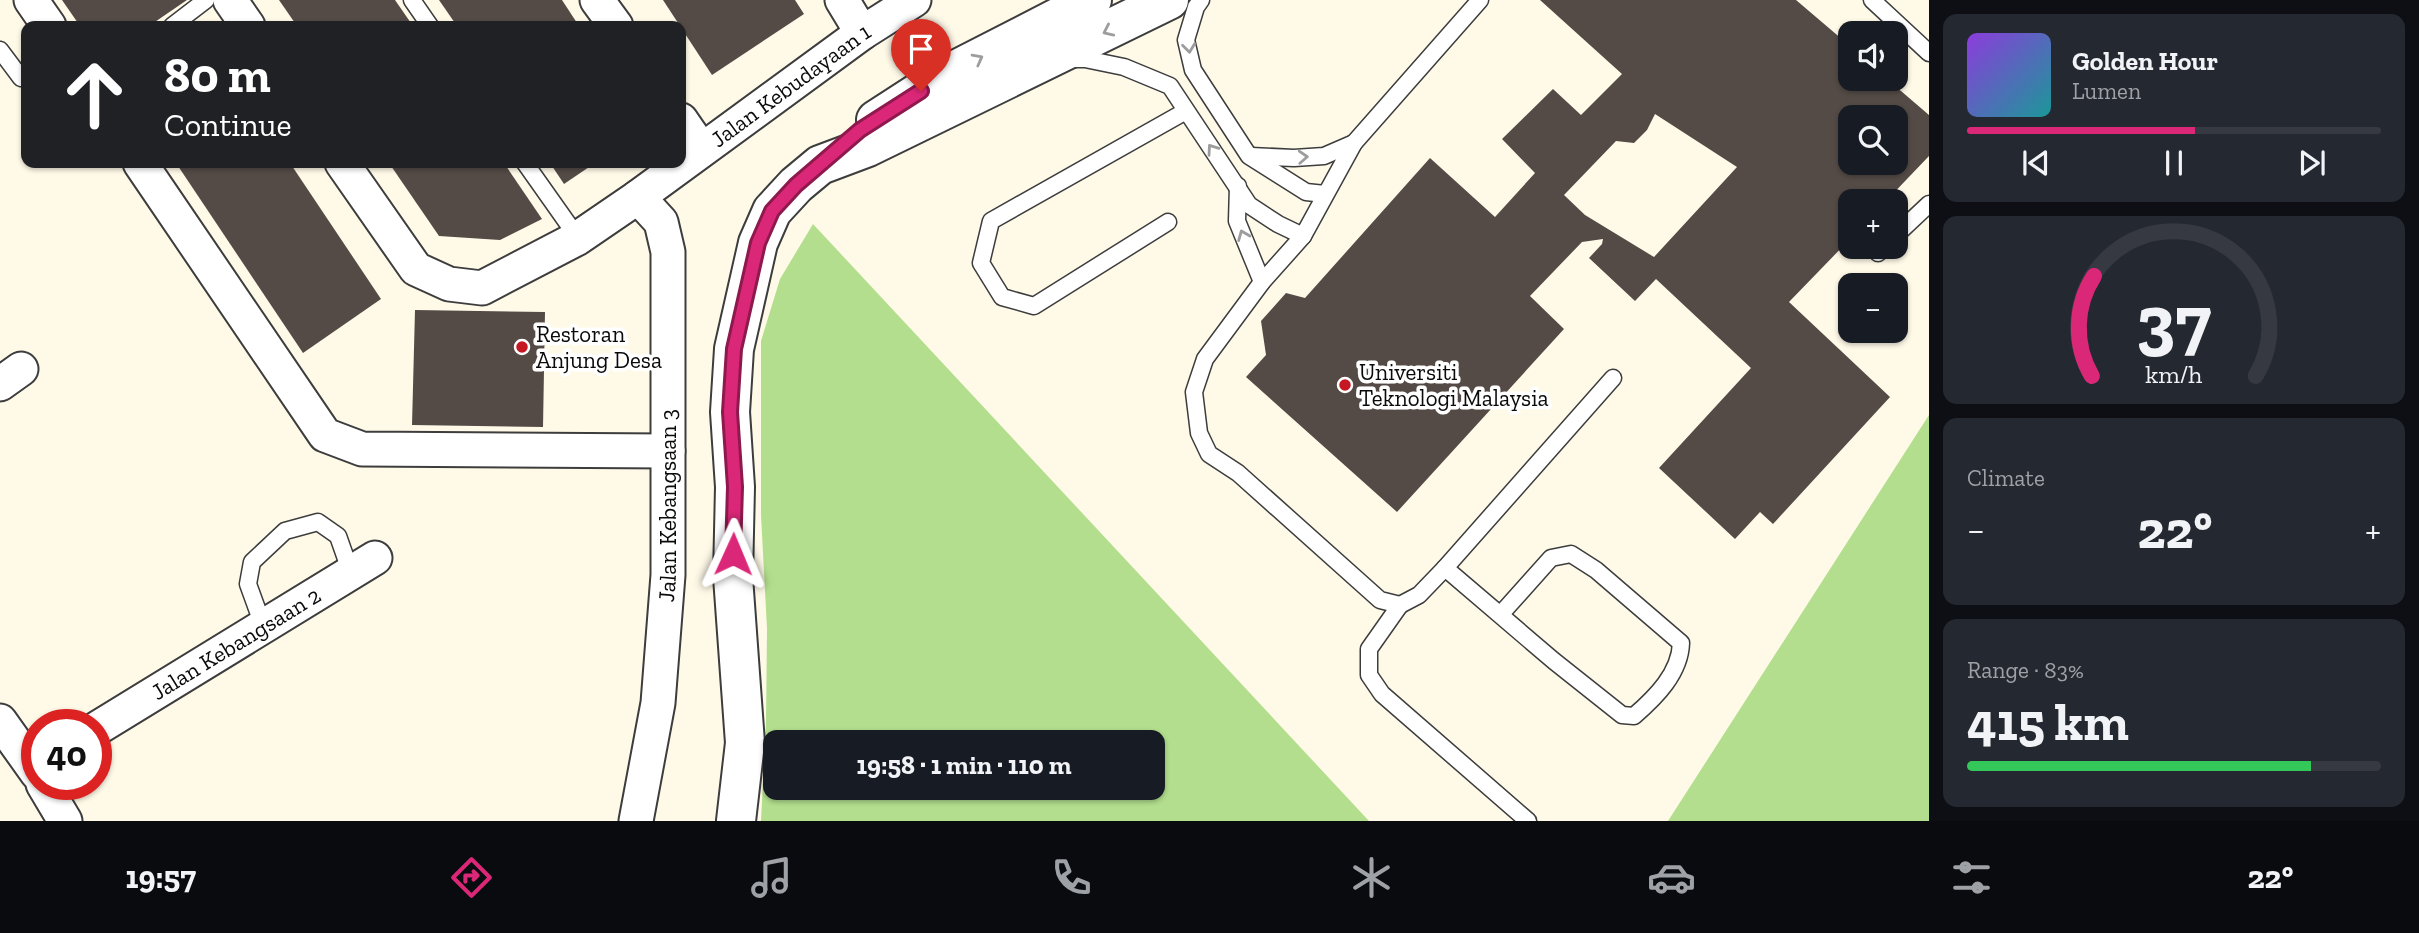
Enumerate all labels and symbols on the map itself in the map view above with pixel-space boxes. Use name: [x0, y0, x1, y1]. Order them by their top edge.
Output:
street label: Jalan Kebudayaan 1: [705, 17, 876, 153]
pin: [891, 19, 951, 91]
one-way arrow: [1103, 22, 1115, 36]
one-way arrow: [1182, 42, 1197, 54]
one-way arrow: [971, 53, 983, 67]
one-way arrow: [1207, 144, 1220, 157]
one-way arrow: [1298, 150, 1309, 165]
one-way arrow: [1237, 230, 1251, 242]
place label: Restoran Anjung Desa: [536, 320, 662, 374]
marker: Restoran Anjung Desa: [514, 339, 530, 355]
place label: Universiti Teknologi Malaysia: [1359, 358, 1549, 412]
marker: Universiti Teknologi Malaysia: [1337, 377, 1353, 393]
street label: Jalan Kebangsaan 3: [652, 409, 682, 603]
position arrow: [696, 517, 770, 591]
street label: Jalan Kebangsaan 2: [146, 581, 326, 706]
speed limit sign: 40: [21, 709, 112, 800]

